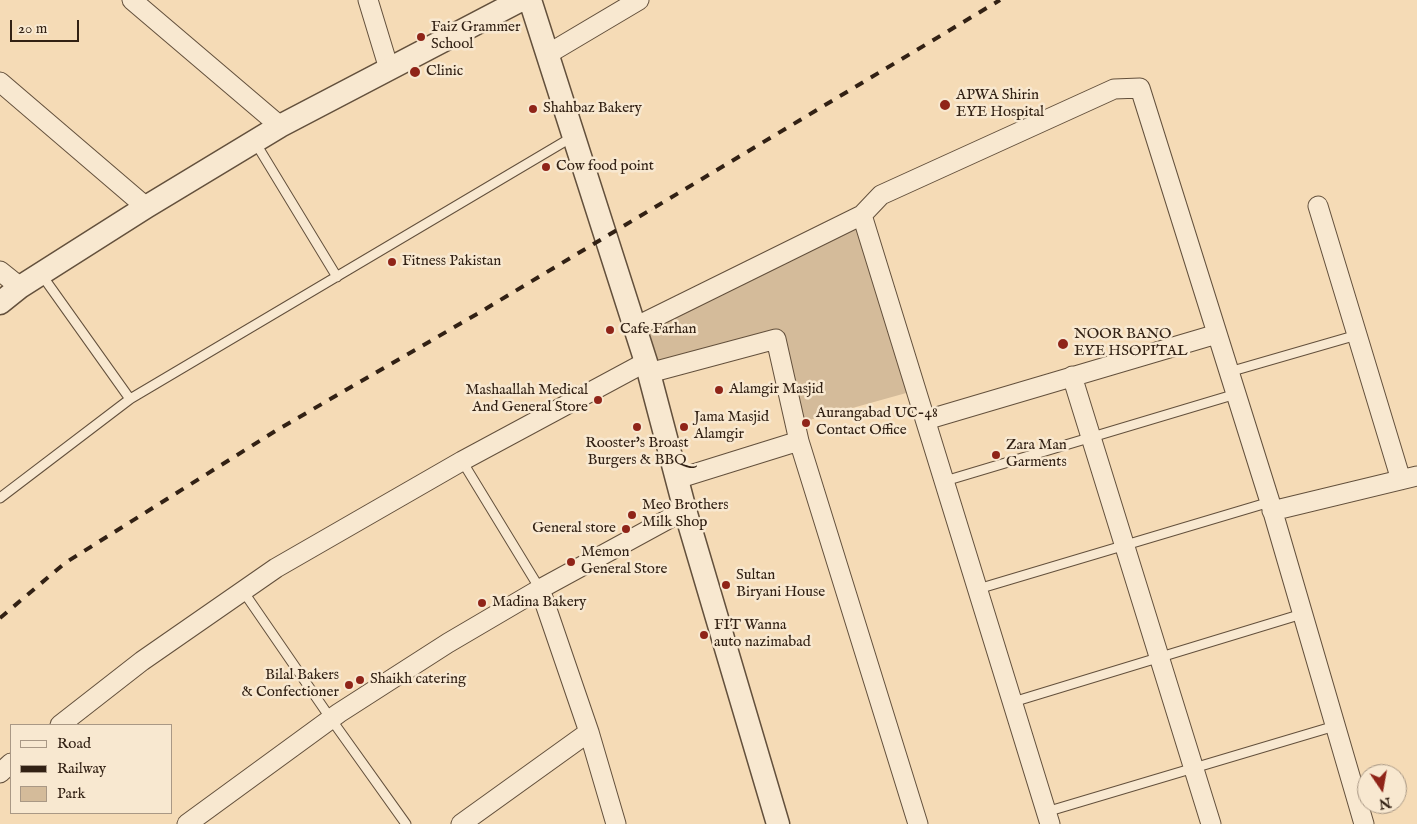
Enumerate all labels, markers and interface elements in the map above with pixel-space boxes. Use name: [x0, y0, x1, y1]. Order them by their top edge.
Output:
scale bar: [12, 10, 81, 42]
text: 20 m: [18, 19, 47, 38]
place label: Faiz Grammer School: [431, 19, 520, 54]
marker: Faiz Grammer School: [415, 31, 427, 43]
place label: Clinic: [426, 63, 463, 81]
marker: Clinic: [408, 65, 422, 79]
place label: APWA Shirin EYE Hospital: [956, 87, 1044, 122]
marker: APWA Shirin EYE Hospital: [938, 98, 952, 112]
place label: Shahbaz Bakery: [543, 100, 642, 118]
marker: Shahbaz Bakery: [527, 103, 539, 115]
place label: Cow food point: [556, 158, 654, 176]
marker: Cow food point: [540, 161, 552, 173]
place label: Fitness Pakistan: [402, 253, 501, 271]
marker: Fitness Pakistan: [386, 256, 398, 268]
place label: Cafe Farhan: [620, 321, 696, 339]
marker: Cafe Farhan: [604, 324, 616, 336]
place label: NOOR BANO EYE HSOPITAL: [1074, 326, 1188, 361]
marker: NOOR BANO EYE HSOPITAL: [1056, 337, 1070, 351]
place label: Alamgir Masjid: [729, 381, 824, 399]
place label: Mashaallah Medical And General Store: [465, 382, 588, 417]
marker: Alamgir Masjid: [713, 384, 725, 396]
marker: Mashaallah Medical And General Store: [592, 394, 604, 406]
place label: Aurangabad UC-48 Contact Office: [816, 405, 938, 440]
place label: Jama Masjid Alamgir: [694, 409, 769, 444]
marker: Aurangabad UC-48 Contact Office: [800, 417, 812, 429]
marker: Rooster's Broast Burgers & BBQ: [631, 421, 643, 433]
marker: Jama Masjid Alamgir: [678, 421, 690, 433]
place label: Rooster's Broast Burgers & BBQ: [585, 435, 689, 470]
place label: Zara Man Garments: [1006, 437, 1067, 472]
marker: Zara Man Garments: [990, 449, 1002, 461]
place label: Meo Brothers Milk Shop: [642, 497, 728, 532]
marker: Meo Brothers Milk Shop: [626, 509, 638, 521]
place label: General store: [532, 520, 616, 538]
marker: General store: [620, 523, 632, 535]
place label: Memon General Store: [581, 544, 667, 579]
marker: Memon General Store: [565, 556, 577, 568]
place label: Sultan Biryani House: [736, 567, 825, 602]
marker: Sultan Biryani House: [720, 579, 732, 591]
place label: Madina Bakery: [492, 594, 586, 612]
marker: Madina Bakery: [476, 597, 488, 609]
place label: FIT Wanna auto nazimabad: [714, 617, 811, 652]
marker: FIT Wanna auto nazimabad: [698, 629, 710, 641]
place label: Bilal Bakers & Confectioner: [241, 667, 339, 702]
place label: Shaikh catering: [370, 671, 466, 689]
marker: Shaikh catering: [354, 674, 366, 686]
marker: Bilal Bakers & Confectioner: [343, 679, 355, 691]
legend: [10, 724, 172, 814]
text: Road: [57, 734, 91, 753]
text: Railway: [57, 759, 106, 778]
north arrow: [1357, 764, 1407, 814]
text: Park: [57, 784, 86, 803]
text: N: [1377, 793, 1393, 813]

